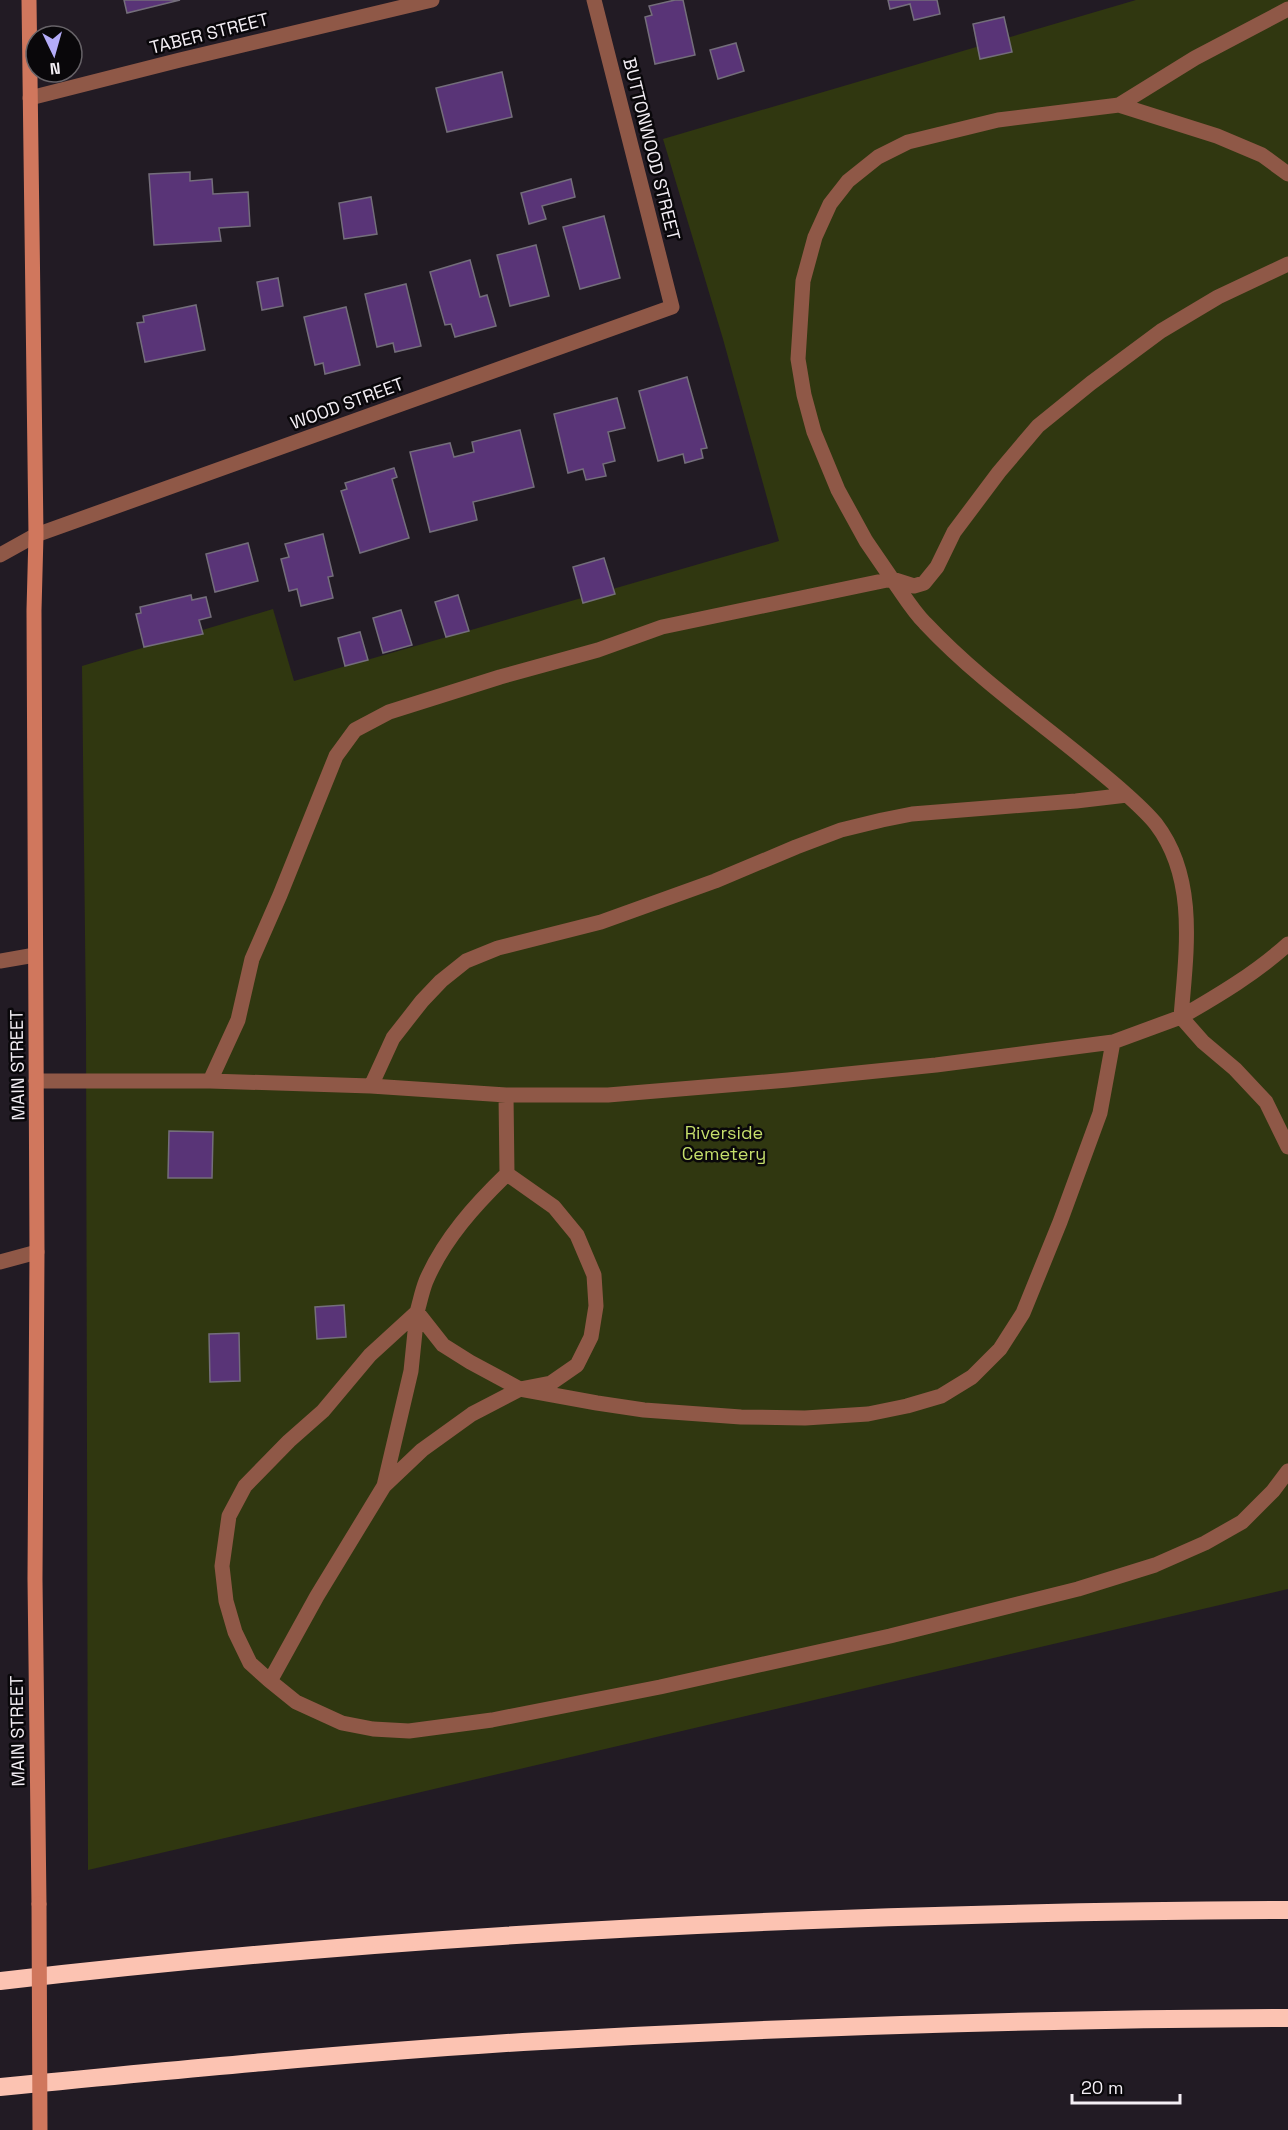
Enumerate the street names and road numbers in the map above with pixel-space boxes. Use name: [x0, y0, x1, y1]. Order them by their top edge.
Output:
street label: TABER STREET: [147, 7, 271, 59]
street label: BUTTONWOOD STREET: [618, 55, 686, 243]
street label: WOOD STREET: [287, 372, 407, 434]
street label: MAIN STREET: [5, 1009, 29, 1121]
street label: MAIN STREET: [5, 1675, 29, 1787]

